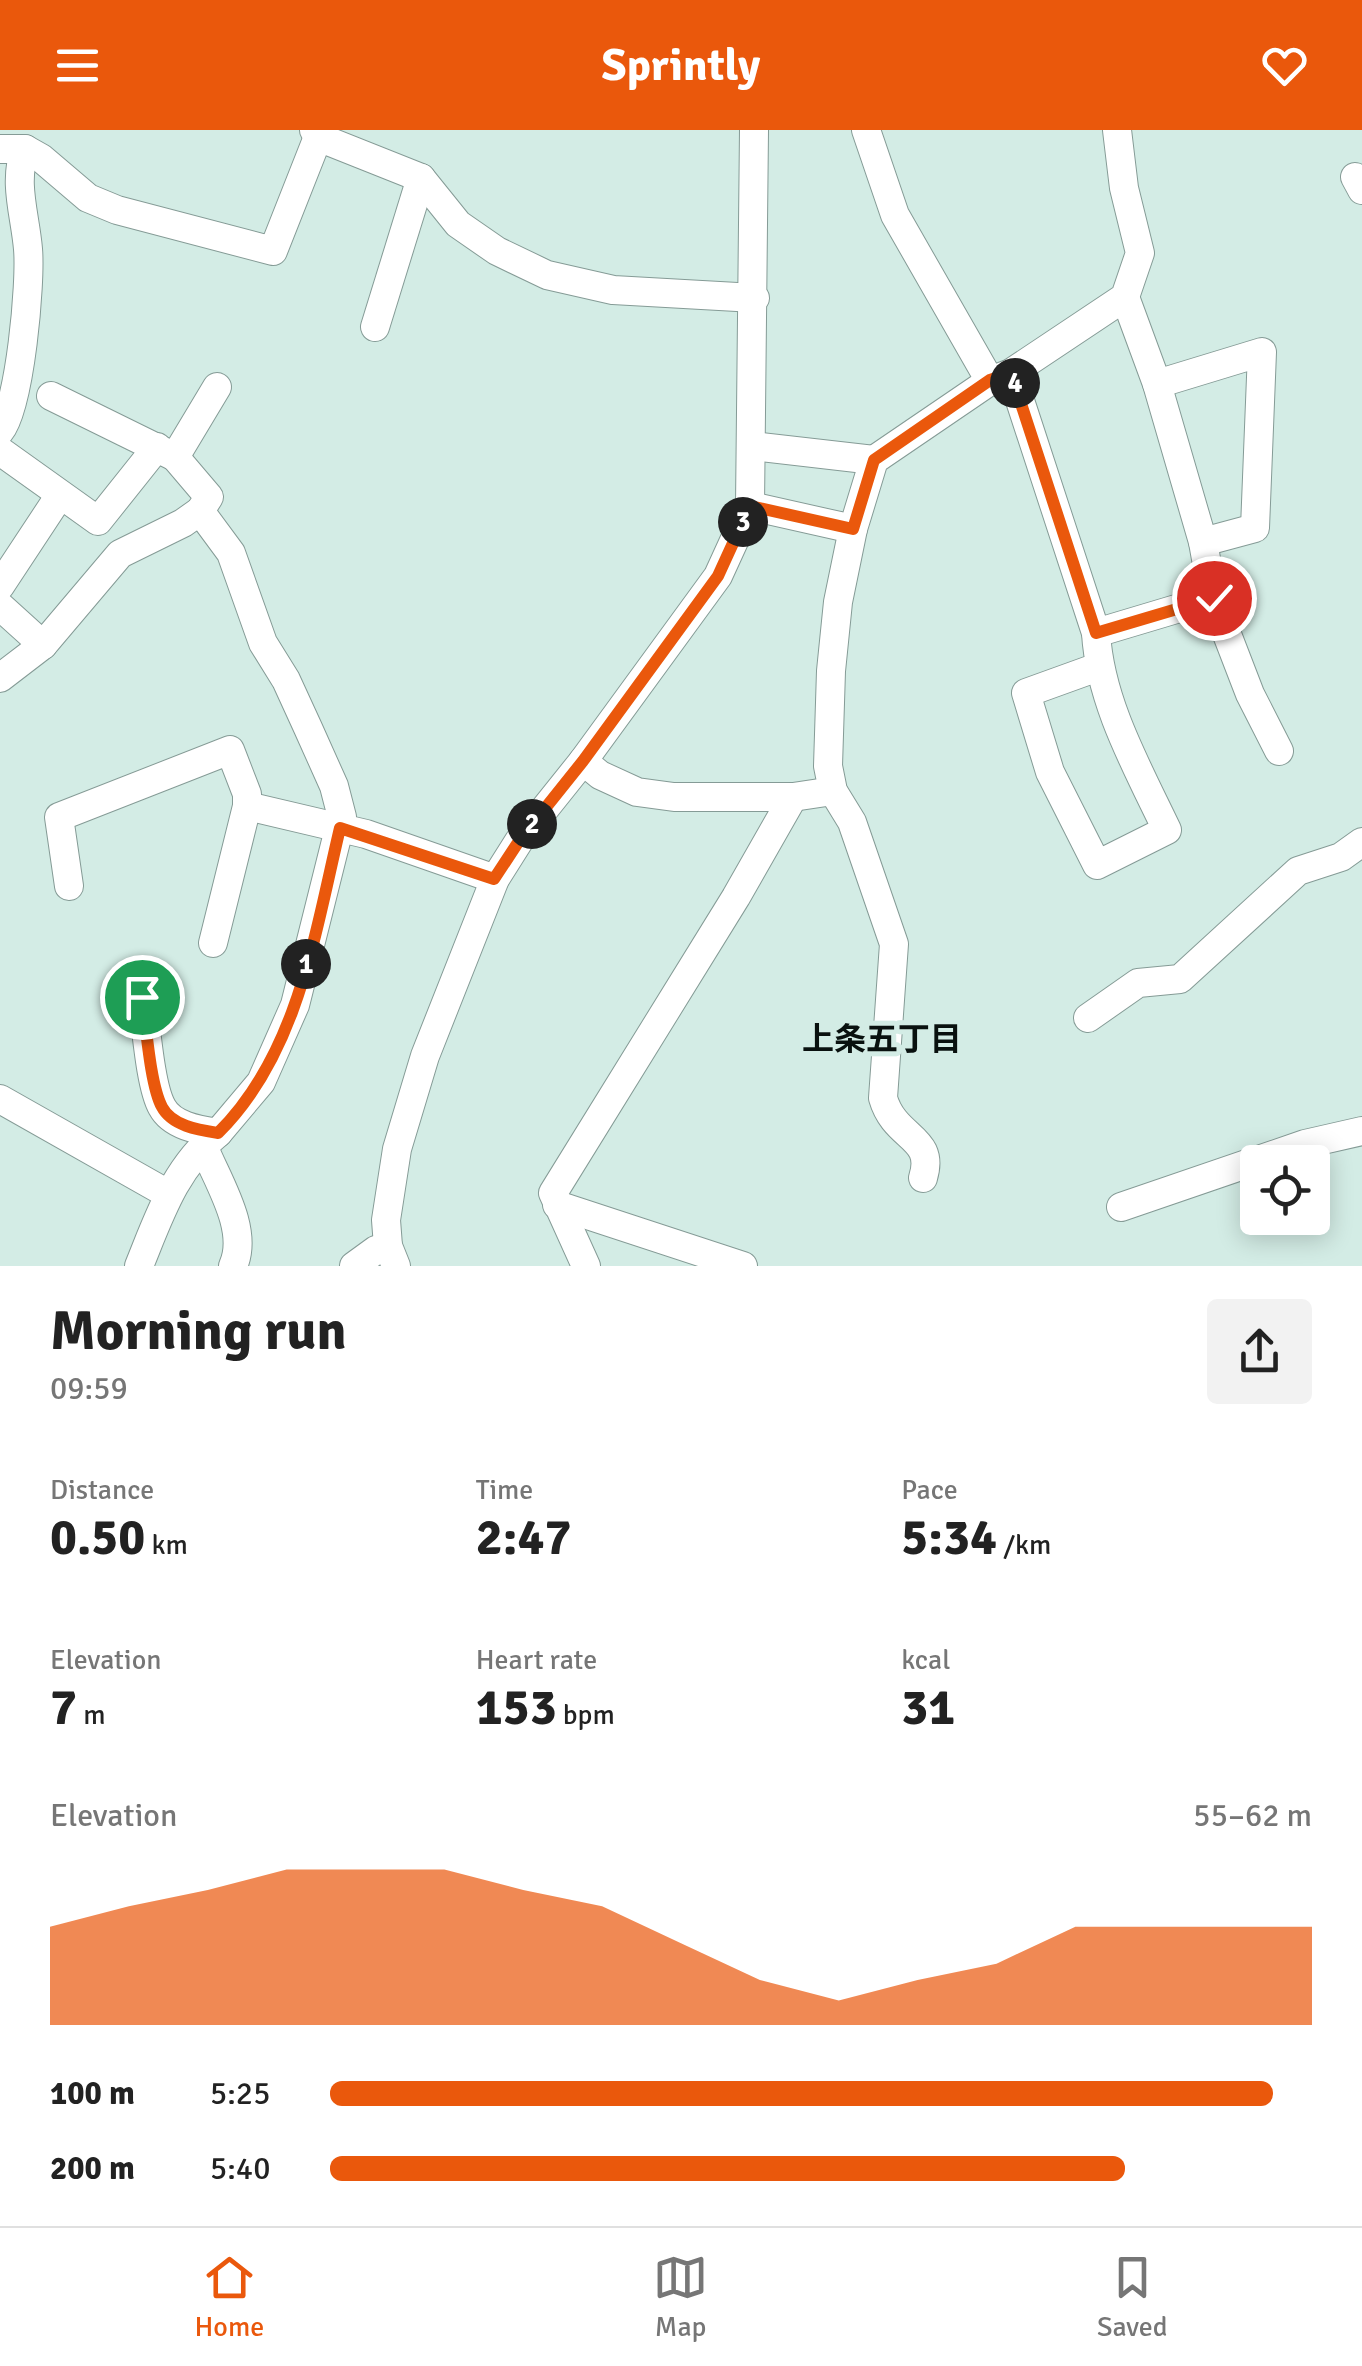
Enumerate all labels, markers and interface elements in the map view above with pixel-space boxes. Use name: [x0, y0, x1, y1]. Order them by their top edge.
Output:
icon: menu: [50, 38, 105, 93]
text: Sprintly: [602, 38, 760, 93]
icon: heart: [1257, 38, 1312, 93]
pin: 4: [990, 358, 1040, 408]
text: 4: [1007, 366, 1023, 400]
pin: 3: [718, 497, 768, 547]
text: 3: [735, 505, 751, 539]
pin: [1172, 556, 1257, 641]
icon: check: [1187, 571, 1242, 626]
pin: 2: [507, 799, 557, 849]
text: 2: [524, 807, 540, 841]
pin: 1: [281, 939, 331, 989]
text: 1: [298, 947, 314, 981]
pin: [100, 955, 185, 1040]
icon: arrive: [115, 970, 170, 1025]
district label: 上条五丁目: [802, 1020, 962, 1059]
map controls: [1240, 1145, 1330, 1235]
button: locate: [1240, 1145, 1330, 1235]
text: Morning run: [50, 1297, 347, 1365]
button: share: [1207, 1299, 1312, 1404]
text: 09:59: [50, 1369, 128, 1408]
text: Distance: [50, 1473, 154, 1507]
text: Time: [476, 1473, 533, 1507]
text: Pace: [901, 1473, 958, 1507]
text: 0.50: [50, 1507, 145, 1569]
text: 2:47: [476, 1507, 571, 1569]
text: 5:34: [901, 1507, 997, 1569]
text: km: [145, 1528, 188, 1562]
text: /km: [997, 1528, 1051, 1562]
text: Elevation: [50, 1643, 162, 1677]
text: Heart rate: [476, 1643, 597, 1677]
text: kcal: [901, 1643, 950, 1677]
text: 7: [50, 1677, 77, 1739]
text: 153: [476, 1677, 557, 1739]
text: 31: [901, 1677, 955, 1739]
text: m: [77, 1698, 106, 1732]
text: bpm: [557, 1698, 615, 1732]
text: Elevation: [50, 1796, 177, 1835]
text: 55–62 m: [1193, 1796, 1312, 1835]
text: 100 m: [50, 2074, 135, 2113]
text: 5:25: [210, 2074, 270, 2113]
text: 200 m: [50, 2149, 135, 2188]
text: 5:40: [210, 2149, 270, 2188]
tab: Home: [194, 2250, 264, 2344]
tab: Map: [653, 2250, 708, 2344]
tab: Saved: [1097, 2250, 1168, 2344]

